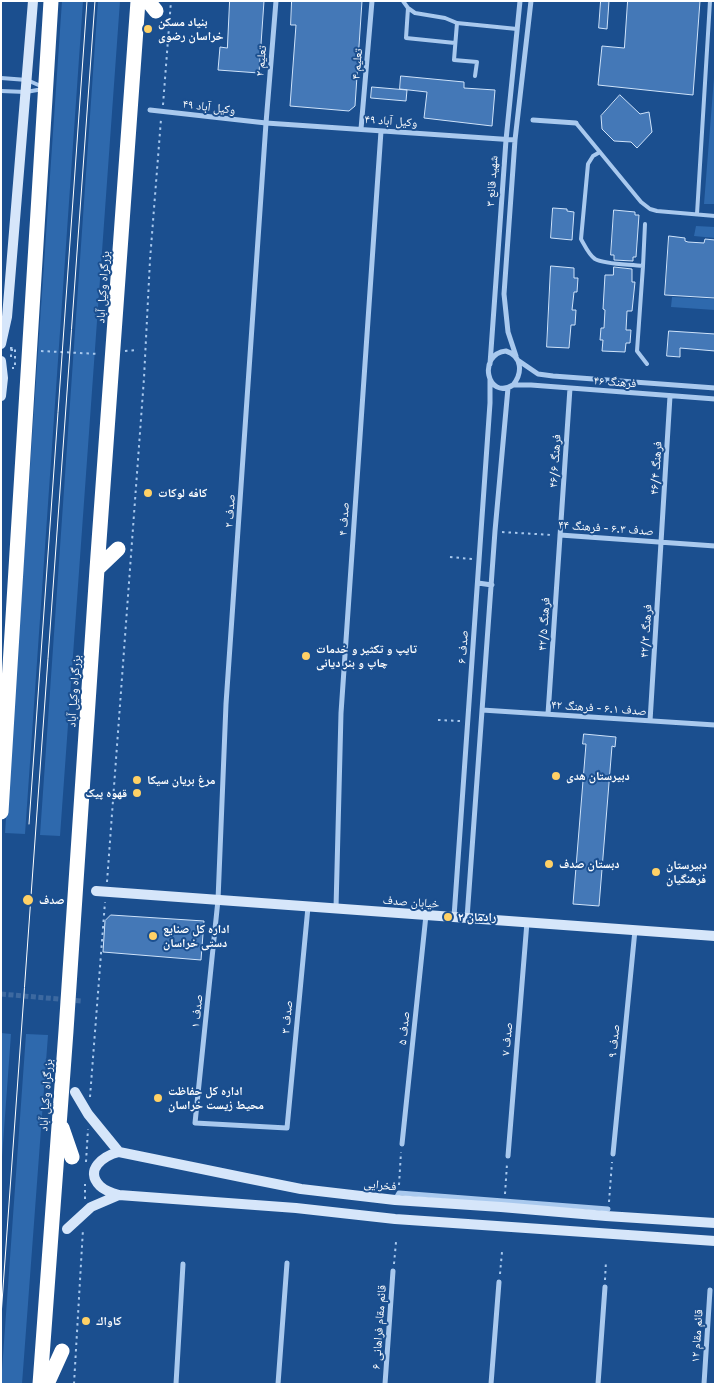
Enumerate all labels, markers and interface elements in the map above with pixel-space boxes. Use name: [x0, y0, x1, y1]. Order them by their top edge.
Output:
place label: بنیاد مسکن خراسان رضوی: [158, 15, 224, 43]
marker: بنیاد مسکن خراسان رضوی: [142, 23, 154, 35]
street label: تعلیم ۲: [252, 45, 270, 77]
street label: تعلیم ۴: [348, 48, 366, 80]
street label: ۴۹ وکیل آباد: [182, 97, 236, 117]
street label: وکیل آباد ۴۹: [364, 112, 418, 130]
street label: شهید قانع ۳: [483, 155, 501, 207]
street label: بزرگراه وکیل آباد: [93, 250, 113, 324]
street label: فرهنگ ۴۶: [593, 373, 637, 391]
street label: فرهنگ ۴۶/۶: [546, 434, 564, 488]
street label: فرهنگ ۴۶/۴: [647, 441, 665, 495]
place label: کافه لوکات: [158, 486, 207, 500]
marker: کافه لوکات: [142, 487, 154, 499]
street label: صدف ۲: [222, 494, 238, 528]
street label: صدف ۴: [336, 502, 352, 536]
street label: صدف ۶.۳ - فرهنگ ۴۴: [558, 517, 654, 539]
street label: فرهنگ ۴۲/۵: [535, 597, 553, 651]
street label: فرهنگ ۴۲/۳: [637, 604, 655, 658]
street label: صدف ۶: [455, 630, 471, 664]
place label: تایپ و تکثیر و خدمات چاپ و بنر دیانی: [316, 642, 417, 670]
marker: تایپ و تکثیر و خدمات چاپ و بنر دیانی: [300, 650, 312, 662]
street label: بزرگراه وکیل آباد: [64, 654, 84, 728]
street label: صدف ۶.۱ - فرهنگ ۴۲: [551, 697, 647, 719]
place label: دبیرستان هدی: [566, 769, 630, 783]
marker: دبیرستان هدی: [550, 770, 562, 782]
place label: مرغ بریان سیکا: [147, 773, 215, 787]
marker: مرغ بریان سیکا: [131, 774, 143, 786]
place label: قهوه پیک: [86, 786, 127, 800]
marker: قهوه پیک: [131, 787, 143, 799]
place label: دبستان صدف: [559, 857, 619, 871]
marker: دبستان صدف: [543, 858, 555, 870]
place label: دبیرستان فرهنگیان: [666, 858, 707, 886]
marker: دبیرستان فرهنگیان: [650, 866, 662, 878]
marker: صدف: [21, 893, 35, 907]
place label: صدف: [39, 893, 65, 907]
street label: خیابان صدف: [382, 893, 440, 911]
place label: رادمان ۲: [458, 910, 496, 924]
marker: رادمان ۲: [442, 911, 454, 923]
place label: اداره کل صنایع دستی خراسان: [163, 922, 230, 950]
marker: اداره کل صنایع دستی خراسان: [147, 930, 159, 942]
street label: صدف ۱: [188, 993, 206, 1029]
street label: صدف ۳: [278, 1000, 296, 1034]
street label: صدف ۵: [395, 1010, 413, 1046]
street label: صدف ۷: [498, 1022, 516, 1056]
street label: صدف ۹: [605, 1023, 623, 1059]
street label: بزرگراه وکیل آباد: [36, 1058, 56, 1132]
place label: اداره کل حفاظت محیط زیست خراسان: [168, 1084, 264, 1112]
marker: اداره کل حفاظت محیط زیست خراسان: [152, 1092, 164, 1104]
street label: فخرایی: [363, 1176, 397, 1194]
street label: قائم مقام فراهانی ۶: [369, 1284, 389, 1370]
street label: قائم مقام ۱۲: [688, 1309, 706, 1363]
place label: كاواك: [96, 1314, 122, 1328]
marker: كاواك: [80, 1315, 92, 1327]

